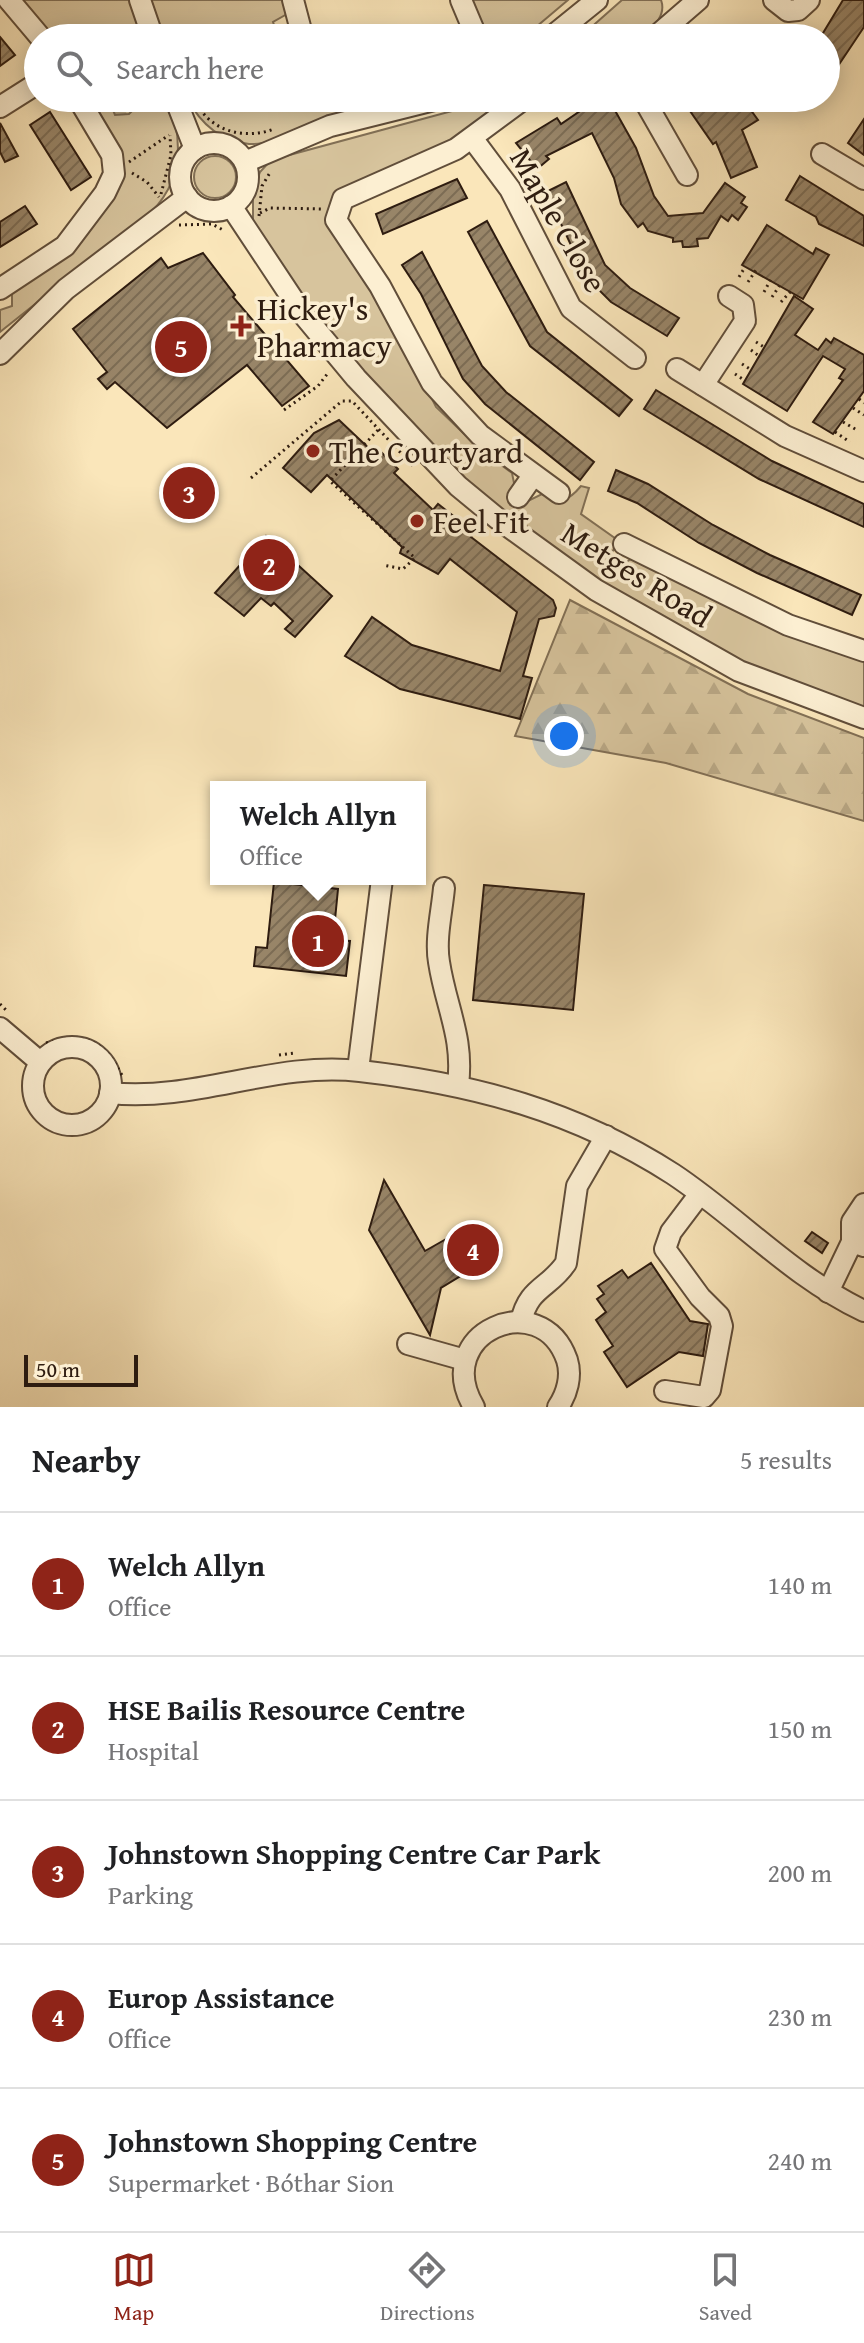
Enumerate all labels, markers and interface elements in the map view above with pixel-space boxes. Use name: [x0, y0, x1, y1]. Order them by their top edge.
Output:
search box: [24, 24, 840, 112]
icon: search: [52, 46, 96, 90]
text: Search here: [116, 46, 264, 90]
street label: Maple Close: [499, 139, 619, 301]
place label: Hickey's Pharmacy: [257, 285, 392, 369]
pin: 5: [155, 317, 207, 377]
marker: Hickey's Pharmacy: [232, 317, 250, 335]
place label: The Courtyard: [329, 428, 523, 475]
marker: The Courtyard: [304, 442, 322, 460]
pin: 3: [163, 463, 215, 523]
place label: Feel Fit: [433, 498, 529, 545]
street label: Metges Road: [552, 509, 722, 639]
marker: Feel Fit: [408, 512, 426, 530]
pin: 2: [243, 535, 295, 595]
your location: [544, 716, 584, 756]
popup: [210, 781, 426, 885]
text: Welch Allyn: [240, 792, 396, 836]
text: Office: [240, 836, 303, 875]
pin: 1: [292, 911, 344, 971]
pin: 4: [447, 1220, 499, 1280]
scale bar: [24, 1351, 138, 1387]
text: 50 m: [36, 1353, 80, 1385]
text: Nearby: [32, 1435, 141, 1484]
text: 5 results: [740, 1440, 832, 1479]
text: Welch Allyn: [108, 1543, 265, 1587]
text: 1: [51, 1565, 65, 1604]
text: 140 m: [767, 1565, 832, 1604]
text: Office: [108, 1587, 172, 1626]
text: HSE Bailis Resource Centre: [108, 1687, 465, 1731]
text: 2: [51, 1709, 65, 1748]
text: 150 m: [767, 1709, 832, 1748]
text: Hospital: [108, 1731, 199, 1770]
text: Johnstown Shopping Centre Car Park: [108, 1831, 600, 1875]
text: 3: [51, 1853, 65, 1892]
text: 200 m: [767, 1853, 832, 1892]
text: Parking: [108, 1875, 193, 1914]
text: Europ Assistance: [108, 1975, 334, 2019]
text: 4: [51, 1997, 65, 2036]
text: 230 m: [767, 1997, 832, 2036]
text: Office: [108, 2019, 172, 2058]
text: Johnstown Shopping Centre: [108, 2119, 477, 2163]
text: 5: [51, 2141, 65, 2180]
text: 240 m: [767, 2141, 832, 2180]
text: Supermarket · Bóthar Sion: [108, 2163, 394, 2202]
tab: Map: [112, 2248, 156, 2328]
tab: Directions: [380, 2248, 475, 2328]
tab: Saved: [699, 2248, 752, 2328]

